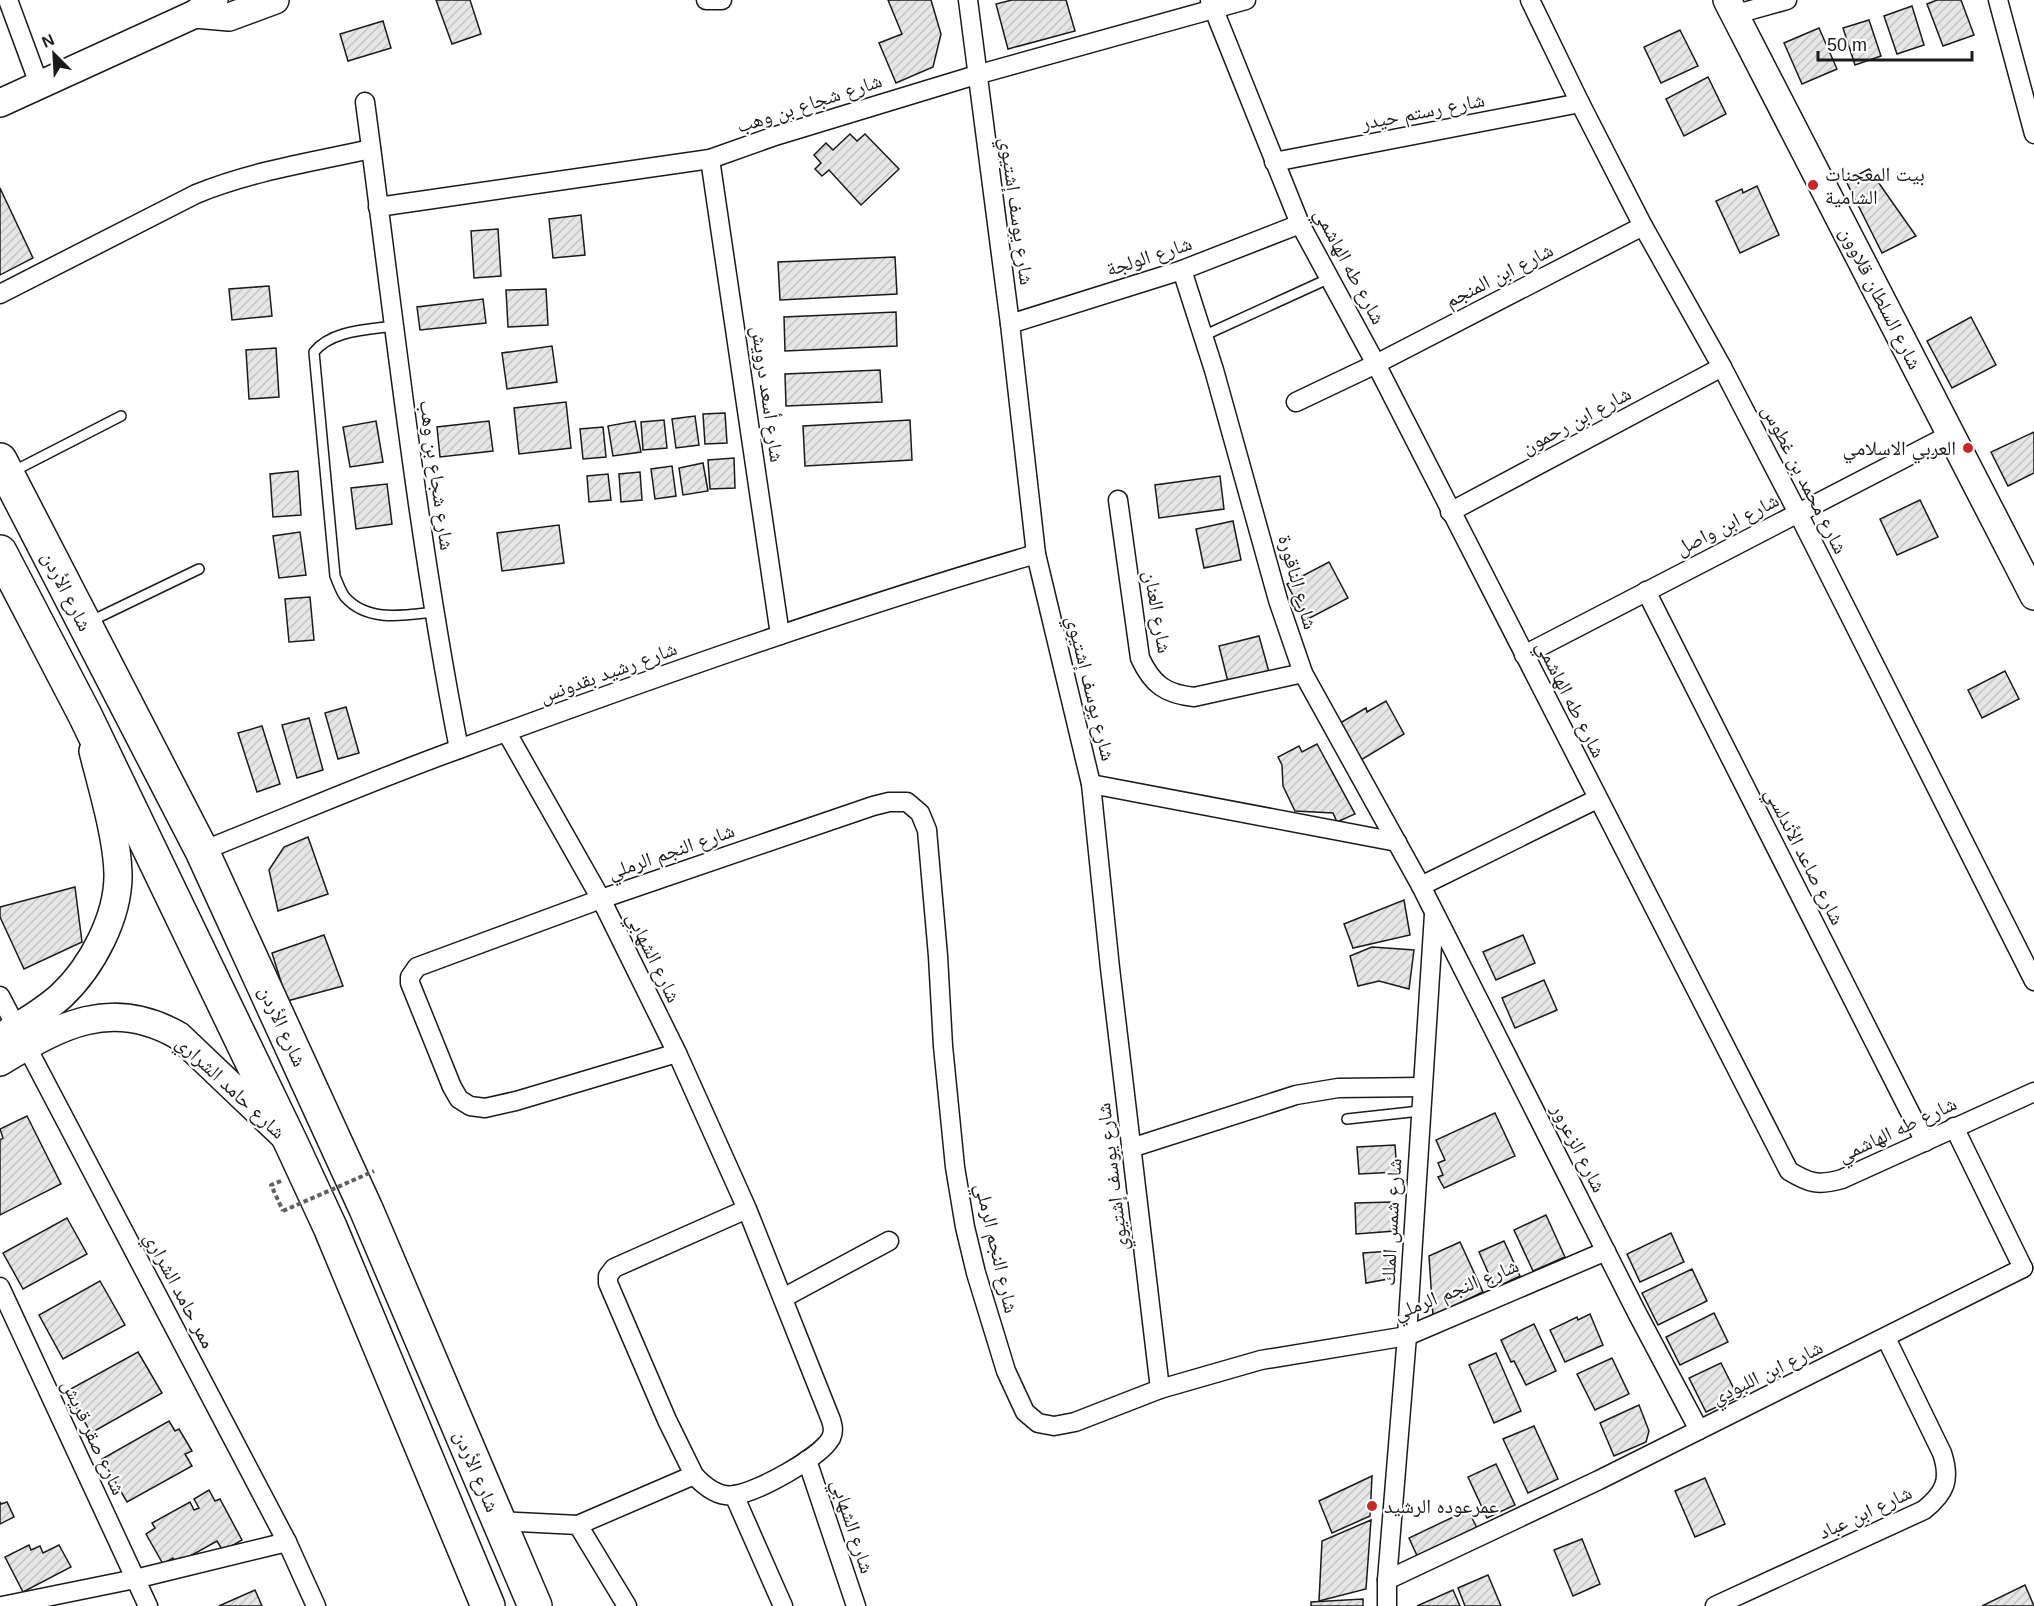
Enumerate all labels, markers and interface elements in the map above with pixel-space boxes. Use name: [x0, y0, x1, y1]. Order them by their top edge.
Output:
north arrow: [24, 24, 84, 84]
scale bar: [1818, 24, 1972, 62]
text: N: [39, 31, 57, 51]
text: 50 m: [1827, 35, 1867, 55]
street label: شارع شجاع بن وهب: [734, 69, 885, 139]
street label: شارع رستم حيدر: [1359, 88, 1487, 137]
street label: شارع يوسف إشتيوي: [991, 136, 1038, 287]
place label: بيت المعجنات الشامية: [1825, 163, 1925, 208]
marker: بيت المعجنات الشامية: [1806, 178, 1820, 192]
street label: شارع طه الهاشمي: [1306, 204, 1390, 330]
street label: شارع السلطان قلاوون: [1834, 223, 1926, 374]
street label: شارع الولجة: [1103, 232, 1195, 282]
street label: شارع ابن المنجم: [1441, 238, 1558, 314]
street label: شارع أسعد درويش: [746, 324, 789, 464]
street label: شارع ابن رحمون: [1517, 382, 1635, 460]
street label: شارع شجاع بن وهب: [414, 399, 458, 552]
street label: شارع محمد بن غطوس: [1756, 401, 1852, 558]
place label: العربي الاسلامي: [1843, 437, 1956, 464]
marker: العربي الاسلامي: [1961, 441, 1975, 455]
street label: شارع ابن واصل: [1672, 489, 1783, 561]
street label: شارع الناقورة: [1272, 532, 1322, 632]
street label: شارع الأردن: [36, 548, 96, 635]
street label: شارع العنان: [1138, 569, 1176, 655]
street label: شارع يوسف إشتيوي: [1057, 613, 1120, 764]
street label: شارع رشيد بقدونس: [536, 637, 680, 709]
street label: شارع طه الهاشمي: [1528, 637, 1610, 763]
street label: شارع صاعد الأندلسي: [1756, 784, 1849, 931]
street label: شارع النجم الرملي: [605, 819, 739, 888]
street label: شارع الشهابي: [618, 908, 685, 1008]
street label: شارع الأردن: [253, 982, 311, 1071]
street label: شارع حامد الشراري: [169, 1031, 290, 1147]
street label: شارع طه الهاشمي: [1834, 1092, 1962, 1171]
street label: شارع الزعرور: [1545, 1099, 1611, 1197]
street label: شارع يوسف إشتيوي: [1092, 1101, 1137, 1252]
street label: شارع شمس الملك: [1377, 1158, 1407, 1286]
street label: شارع النجم الرملي: [966, 1181, 1023, 1316]
street label: ممر حامد الشراري: [136, 1228, 220, 1354]
street label: شارع النجم الرملي: [1390, 1254, 1524, 1329]
street label: شارع ابن اللبودي: [1708, 1336, 1828, 1413]
street label: شارع صقر قريش: [56, 1376, 130, 1499]
street label: شارع الأردن: [448, 1427, 504, 1516]
street label: شارع الشهابي: [823, 1476, 879, 1577]
street label: شارع ابن عباد: [1815, 1481, 1916, 1545]
place label: عمرعوده الرشيد: [1384, 1495, 1499, 1517]
marker: عمرعوده الرشيد: [1365, 1499, 1379, 1513]

